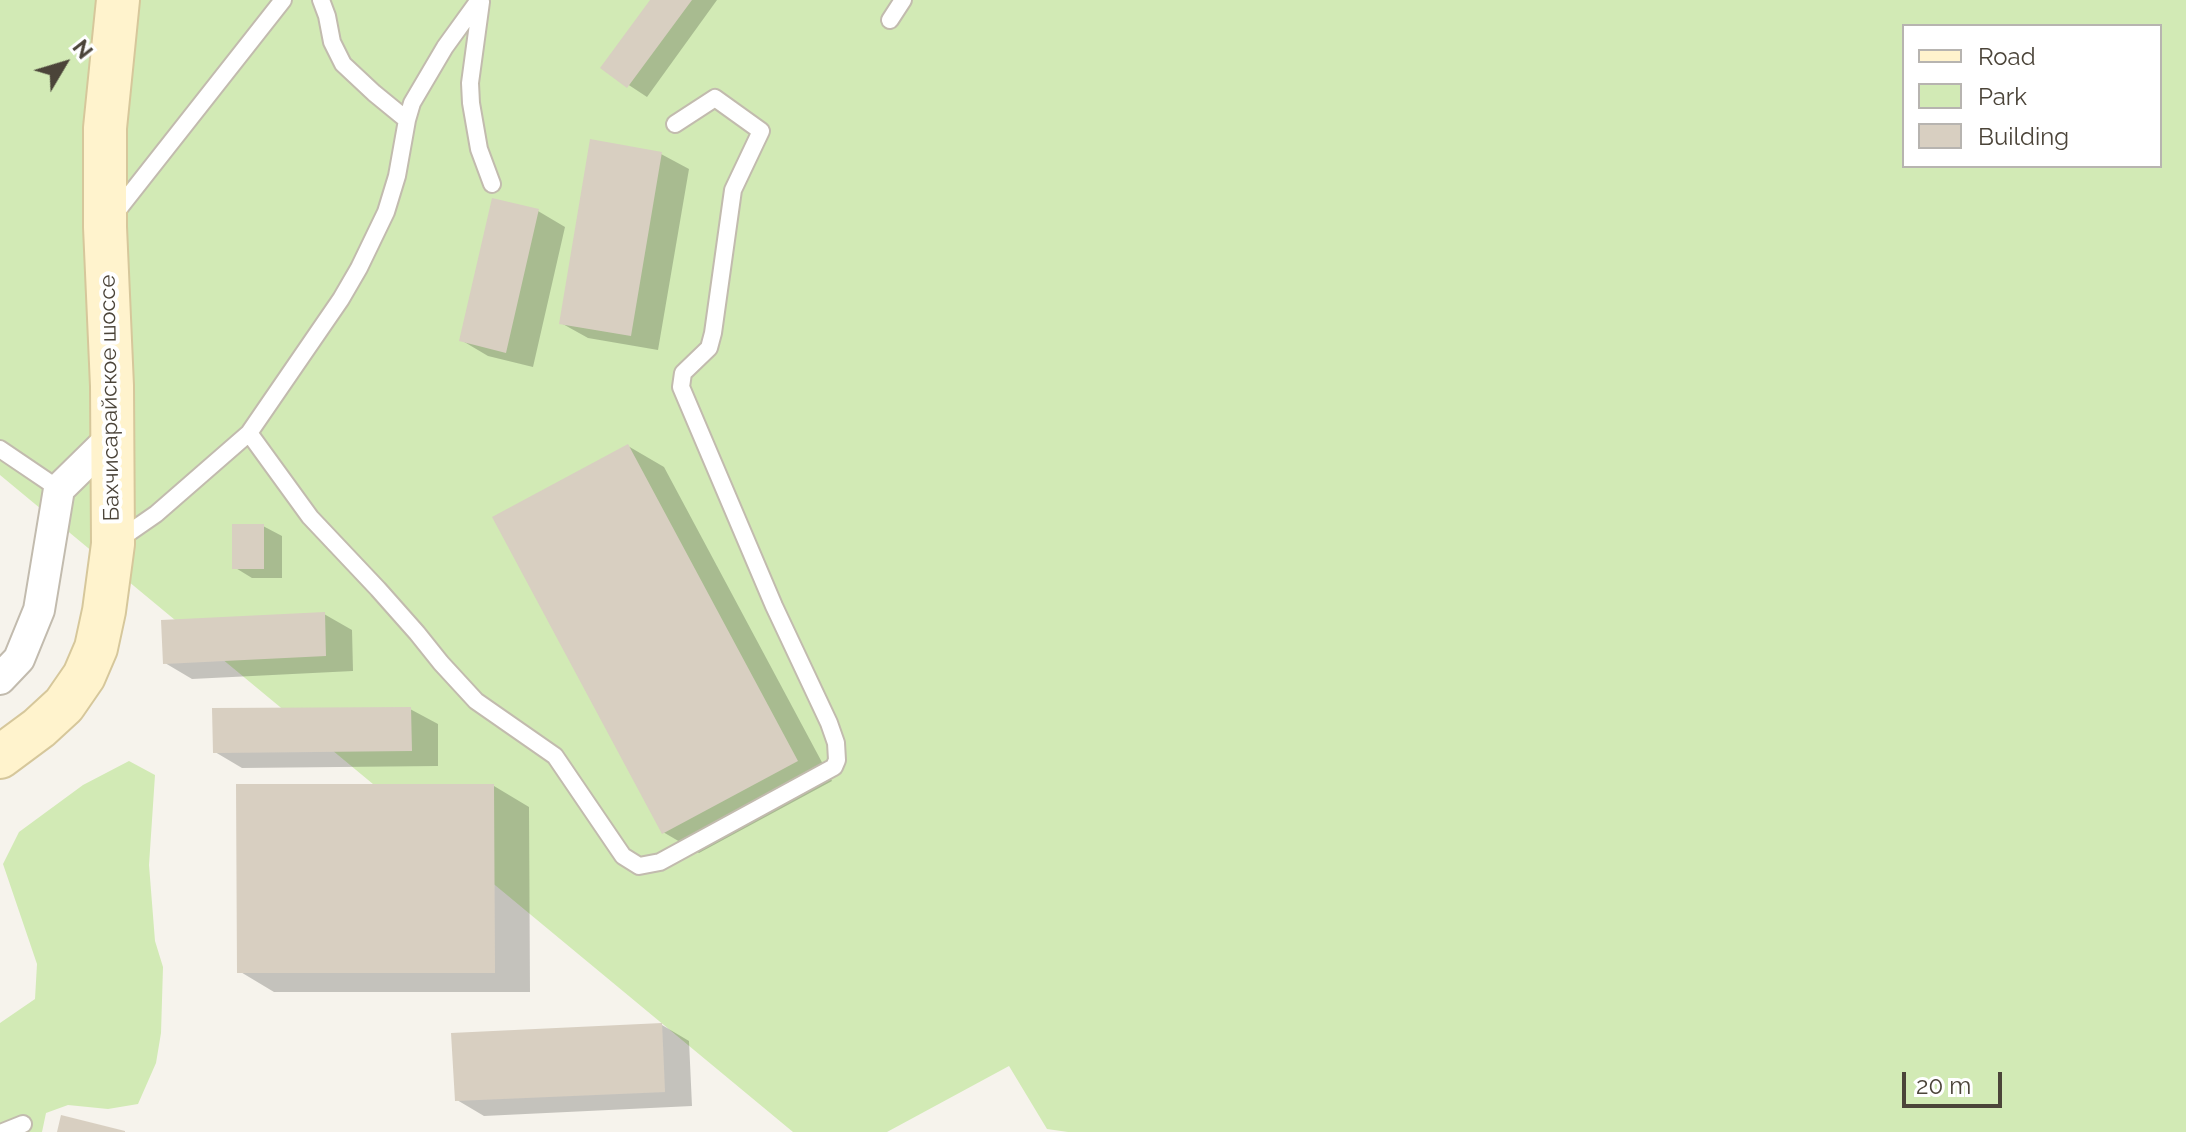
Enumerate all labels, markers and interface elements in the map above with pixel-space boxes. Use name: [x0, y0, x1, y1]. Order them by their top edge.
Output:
north arrow: [24, 24, 104, 104]
legend: [1902, 24, 2162, 168]
text: N: [67, 35, 98, 64]
text: Road: [1978, 42, 2036, 71]
text: Park: [1978, 82, 2027, 111]
text: Building: [1978, 122, 2069, 151]
street label: Бахчисарайское шоссе: [95, 275, 125, 521]
scale bar: [1906, 1056, 2006, 1106]
text: 20 m: [1916, 1071, 1971, 1100]

